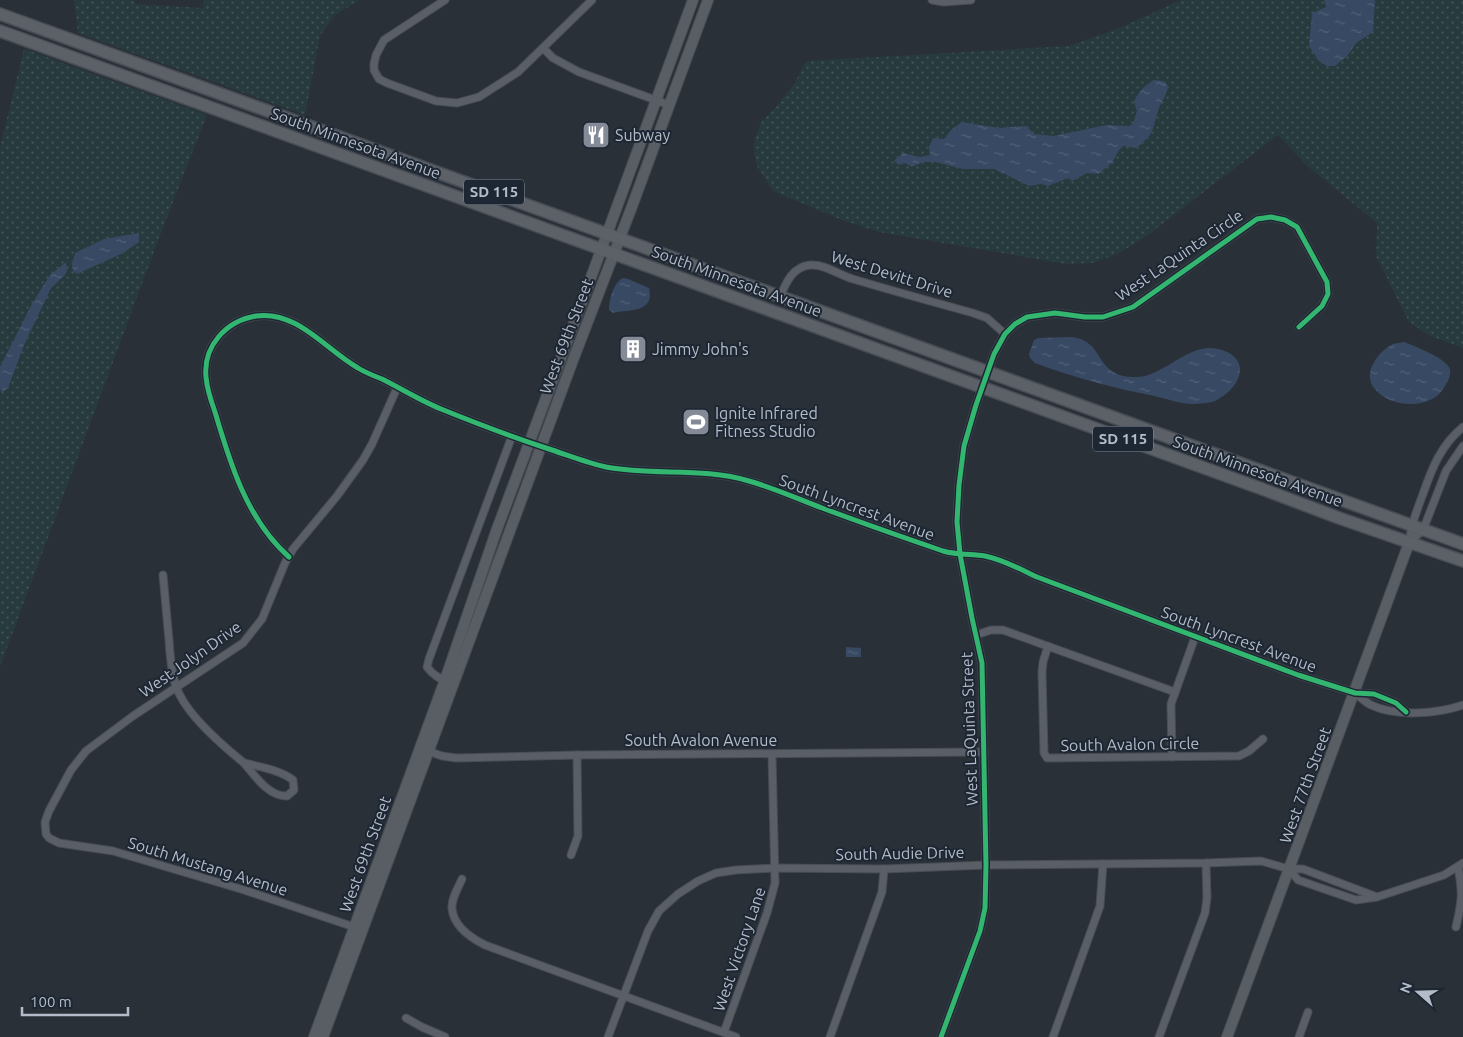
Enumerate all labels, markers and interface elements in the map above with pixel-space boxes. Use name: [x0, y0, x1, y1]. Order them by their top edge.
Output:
street label: South Minnesota Avenue: [269, 104, 443, 182]
restaurant icon: Subway: [581, 120, 611, 150]
place label: Subway: [615, 126, 670, 144]
road number: SD 115: [464, 180, 524, 204]
street label: West LaQuinta Circle: [1112, 206, 1246, 304]
street label: South Minnesota Avenue: [650, 242, 824, 320]
street label: West Devitt Drive: [829, 247, 955, 301]
street label: West 69th Street: [536, 275, 597, 396]
building icon: Jimmy John's: [618, 334, 648, 364]
place label: Jimmy John's: [652, 340, 749, 358]
place label: Ignite Infrared Fitness Studio: [715, 404, 818, 440]
sports icon: Ignite Infrared Fitness Studio: [681, 407, 711, 437]
road number: SD 115: [1093, 426, 1153, 452]
street label: South Minnesota Avenue: [1171, 432, 1345, 510]
street label: South Lyncrest Avenue: [777, 471, 937, 543]
street label: South Lyncrest Avenue: [1159, 603, 1319, 675]
street label: West Jolyn Drive: [136, 617, 244, 701]
street label: West LaQuinta Street: [957, 651, 981, 806]
street label: West 77th Street: [1276, 724, 1335, 845]
street label: South Avalon Avenue: [625, 731, 777, 749]
street label: South Avalon Circle: [1060, 734, 1200, 754]
street label: West 69th Street: [336, 793, 395, 914]
street label: South Mustang Avenue: [126, 833, 290, 899]
street label: South Audie Drive: [835, 843, 965, 863]
street label: West Victory Lane: [709, 885, 769, 1013]
north arrow: [1393, 967, 1443, 1017]
text: N: [1396, 980, 1415, 995]
scale bar: [22, 984, 129, 1016]
text: 100 m: [30, 993, 72, 1010]

